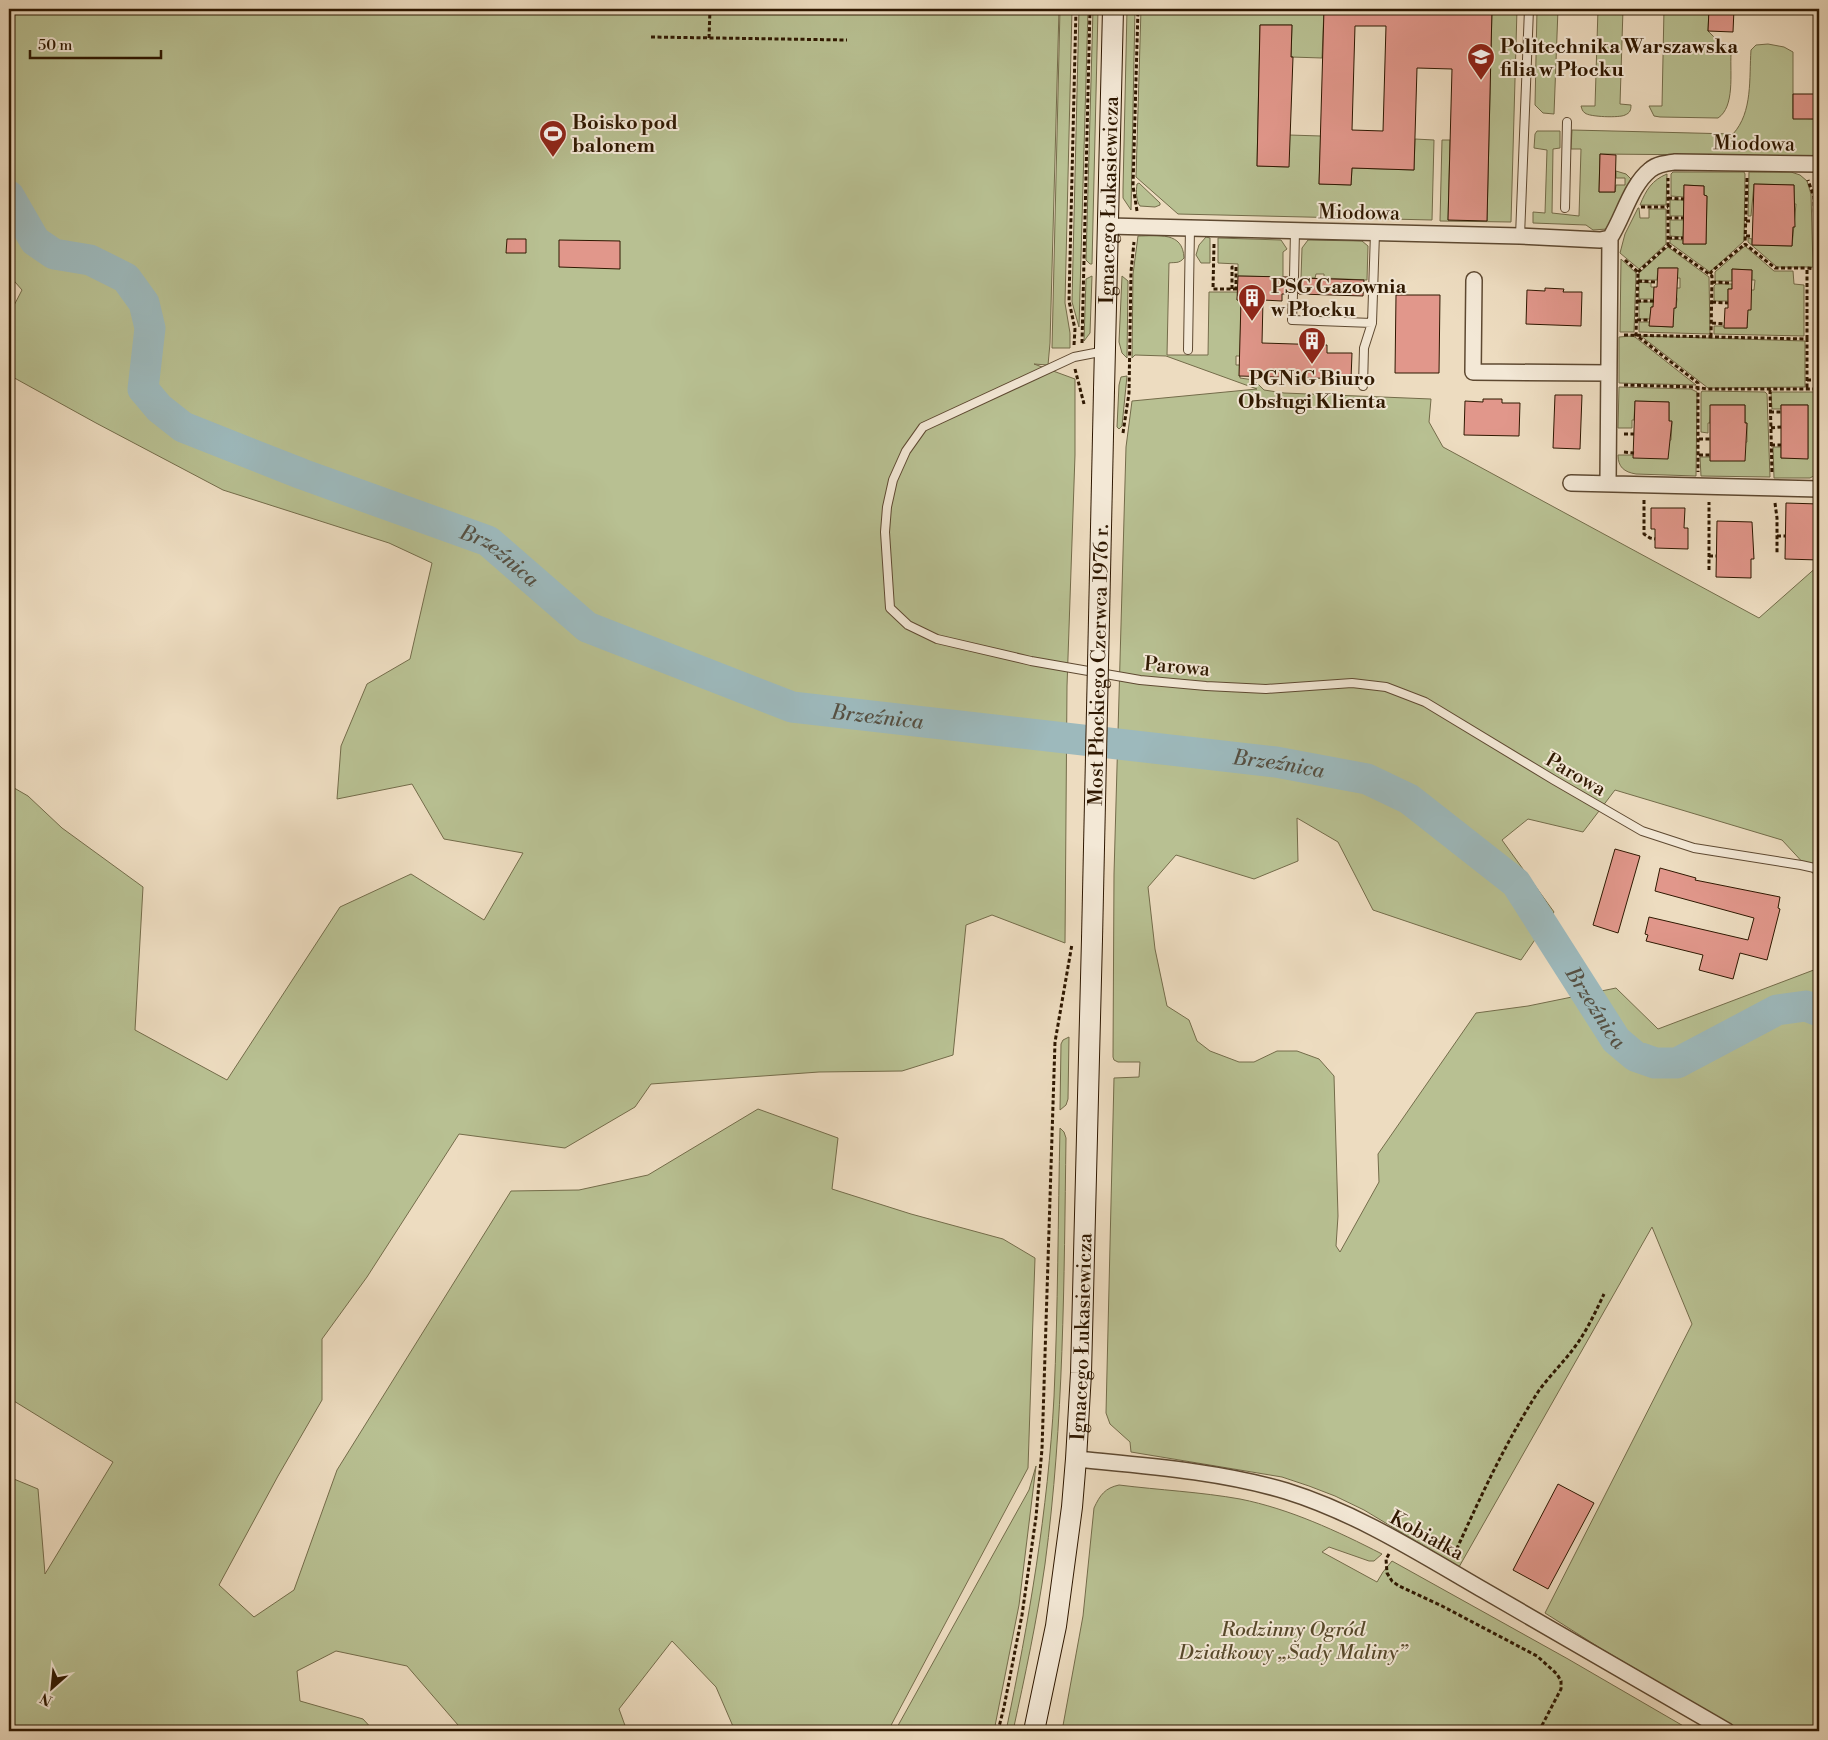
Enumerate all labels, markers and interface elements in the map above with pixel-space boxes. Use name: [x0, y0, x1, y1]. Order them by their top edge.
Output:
scale bar: [30, 28, 161, 60]
place label: Politechnika Warszawska filia w Płocku: [1500, 35, 1738, 83]
text: 50 m: [38, 36, 72, 55]
school or university icon: Politechnika Warszawska filia w Płocku: [1466, 42, 1496, 81]
street label: Ignacego Łukasiewicza: [1095, 95, 1125, 304]
place label: Boisko pod balonem: [572, 111, 678, 159]
sports icon: Boisko pod balonem: [538, 119, 568, 158]
street label: Miodowa: [1713, 131, 1796, 158]
street label: Miodowa: [1318, 200, 1401, 227]
place label: PSG Gazownia w Płocku: [1270, 275, 1406, 323]
building icon: PSG Gazownia w Płocku: [1237, 283, 1267, 322]
building icon: PGNiG Biuro Obsługi Klienta: [1297, 326, 1327, 365]
place label: PGNiG Biuro Obsługi Klienta: [1238, 367, 1386, 415]
water label: Brzeźnica: [455, 520, 544, 593]
street label: Most Płockiego Czerwca 1976 r.: [1084, 524, 1115, 806]
street label: Parowa: [1143, 652, 1212, 683]
water label: Brzeźnica: [829, 699, 925, 736]
water label: Brzeźnica: [1230, 745, 1327, 785]
street label: Parowa: [1540, 748, 1611, 803]
water label: Brzeźnica: [1558, 961, 1630, 1056]
street label: Ignacego Łukasiewicza: [1066, 1232, 1099, 1441]
street label: Kobiałka: [1385, 1506, 1468, 1567]
park label: Rodzinny Ogród Działkowy „Sady Maliny”: [1177, 1618, 1409, 1666]
north arrow: [28, 1662, 78, 1712]
text: N: [38, 1688, 56, 1709]

